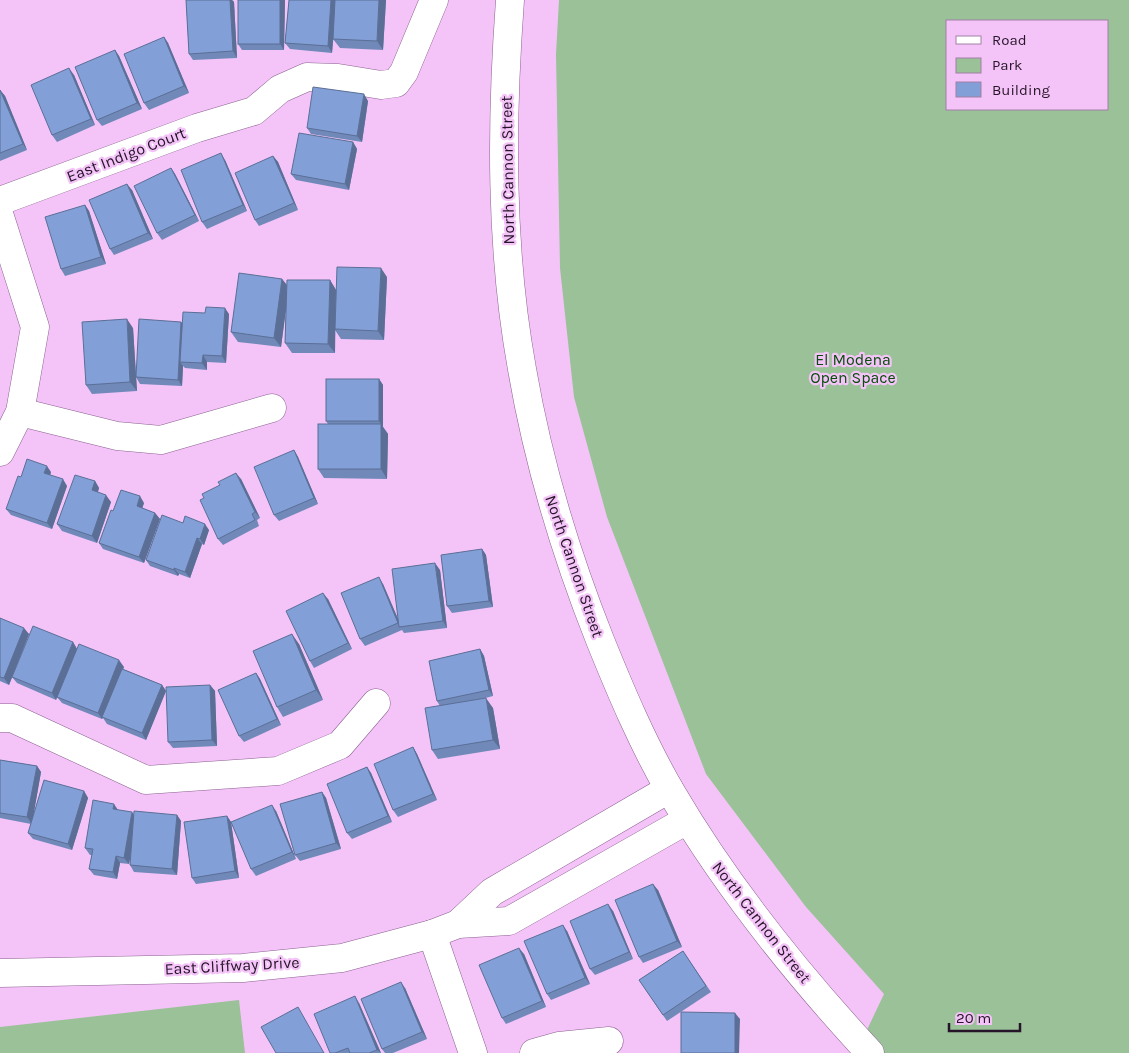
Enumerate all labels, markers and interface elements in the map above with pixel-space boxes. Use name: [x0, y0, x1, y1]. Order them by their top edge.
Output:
legend: [946, 20, 1109, 110]
text: Road: [992, 31, 1027, 49]
text: Park: [992, 56, 1022, 74]
text: Building: [992, 81, 1050, 99]
street label: North Cannon Street: [497, 95, 518, 245]
street label: East Indigo Court: [64, 123, 188, 186]
park label: El Modena Open Space: [810, 350, 896, 387]
street label: North Cannon Street: [541, 493, 608, 640]
street label: North Cannon Street: [708, 858, 815, 987]
street label: East Cliffway Drive: [164, 952, 300, 979]
scale bar: [949, 1000, 1020, 1032]
text: 20 m: [956, 1009, 991, 1027]

